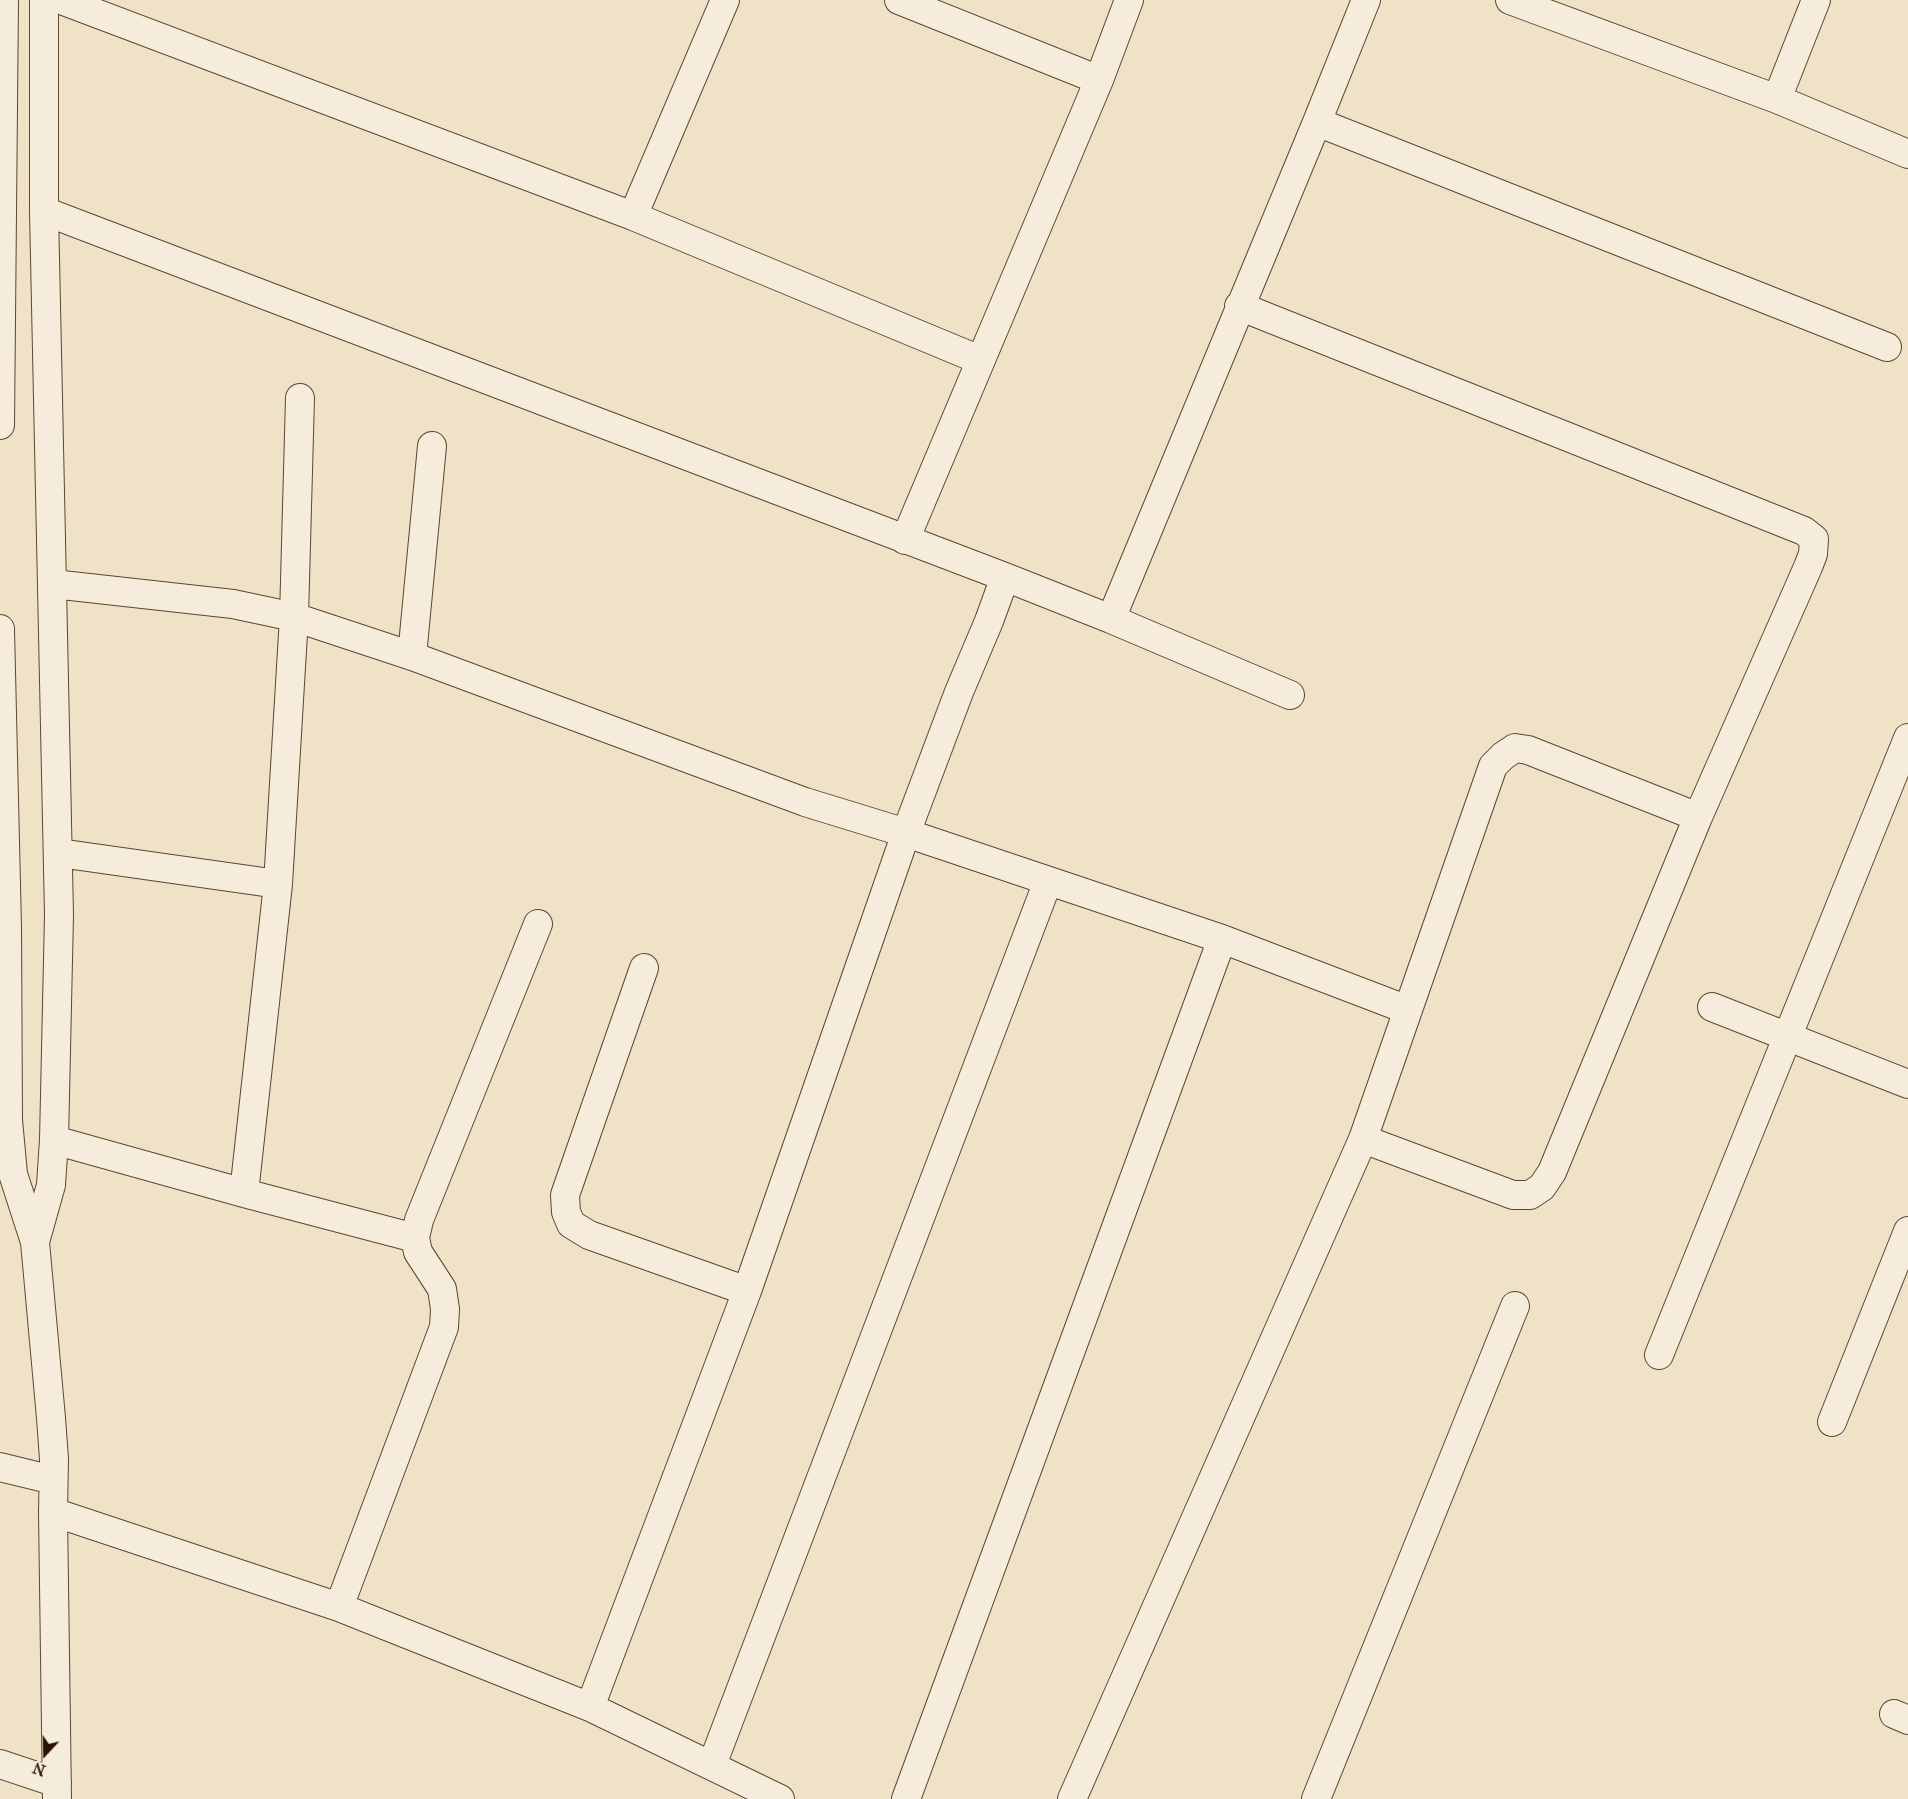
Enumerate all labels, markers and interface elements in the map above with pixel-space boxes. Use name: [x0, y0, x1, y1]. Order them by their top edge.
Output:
north arrow: [20, 1729, 70, 1779]
text: N: [31, 1758, 48, 1779]

